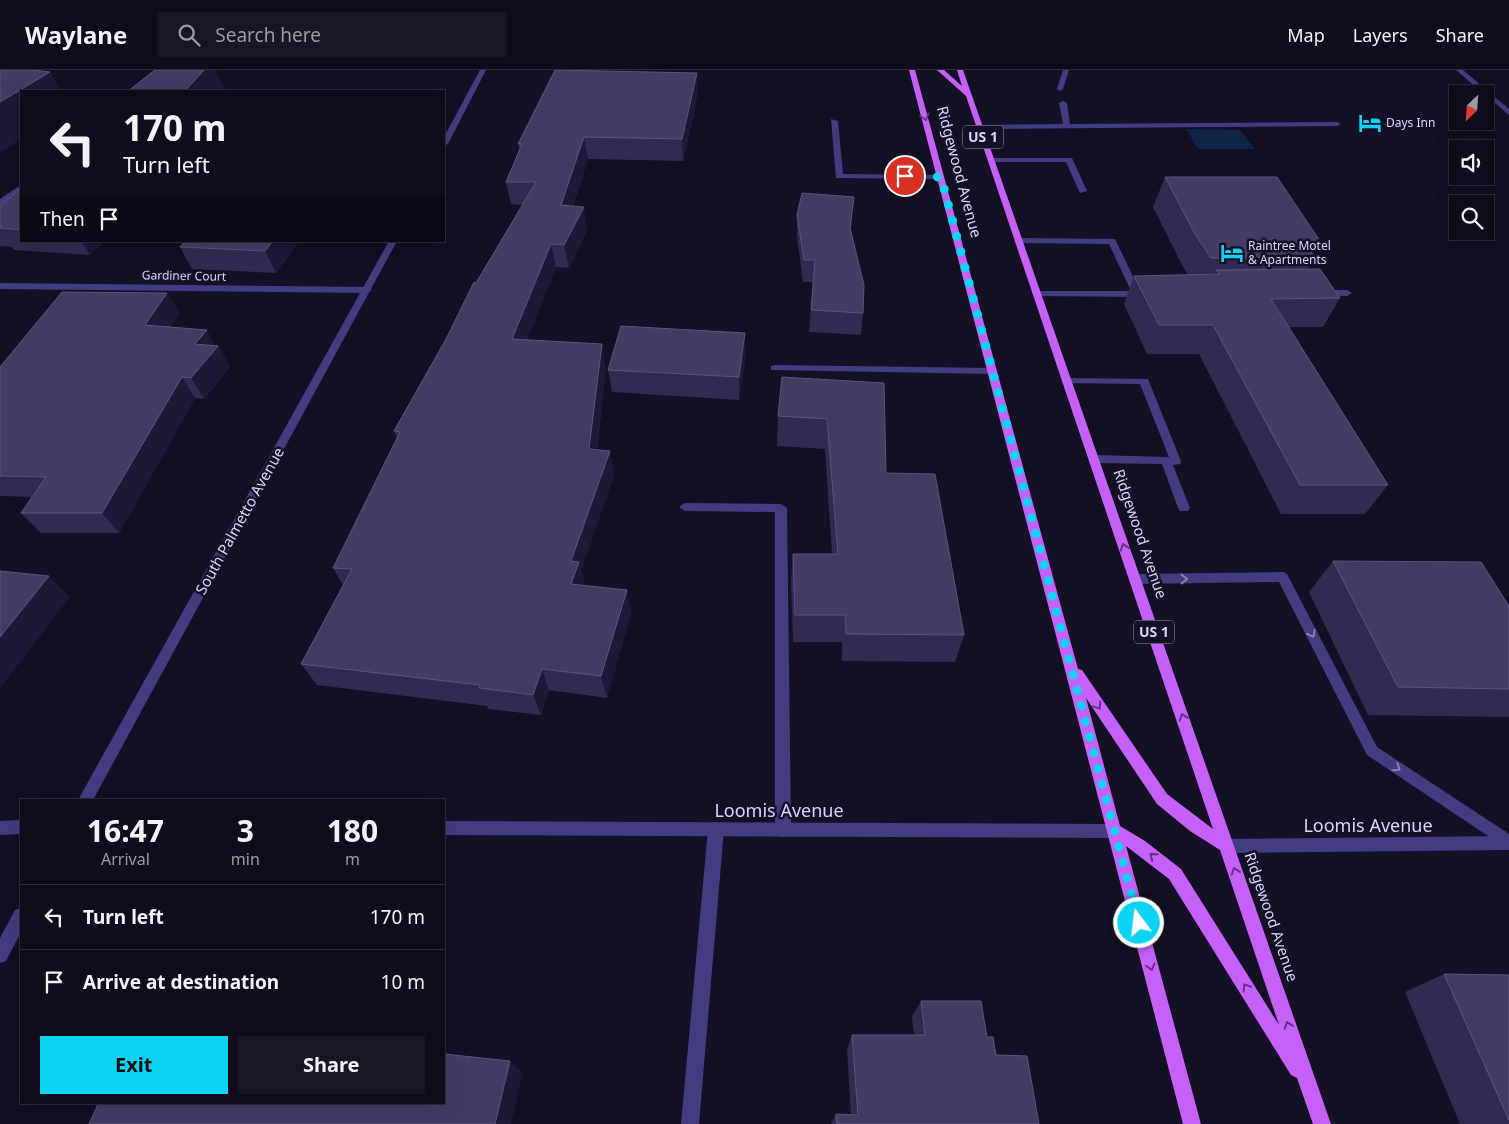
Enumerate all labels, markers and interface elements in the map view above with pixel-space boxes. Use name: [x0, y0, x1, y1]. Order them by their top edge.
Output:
search box: [157, 12, 507, 57]
text: Waylane: [25, 18, 127, 51]
icon: search: [175, 21, 203, 49]
text: Search here: [215, 22, 321, 48]
text: Map: [1287, 23, 1325, 47]
text: Layers: [1353, 23, 1408, 47]
text: Share: [1436, 23, 1484, 47]
north arrow: [1449, 85, 1494, 130]
map controls: [1449, 85, 1494, 240]
text: 170 m: [123, 104, 226, 151]
street label: Ridgewood Avenue: [933, 104, 987, 240]
icon: left: [40, 110, 105, 175]
hotel icon: Days Inn: [1357, 110, 1383, 136]
one-way arrow: [919, 113, 930, 122]
place label: Days Inn: [1386, 114, 1435, 131]
road number: US 1: [963, 126, 1003, 148]
button: sound: [1449, 140, 1494, 185]
text: Turn left: [123, 149, 210, 179]
pin: [884, 155, 926, 197]
icon: arrive: [891, 162, 919, 190]
button: search: [1449, 195, 1494, 240]
icon: arrive: [95, 205, 123, 233]
text: Then: [40, 206, 85, 232]
place label: Raintree Motel & Apartments: [1248, 237, 1331, 268]
hotel icon: Raintree Motel & Apartments: [1219, 240, 1245, 266]
street label: Gardiner Court: [142, 266, 227, 285]
street label: South Palmetto Avenue: [190, 443, 288, 598]
street label: Ridgewood Avenue: [1109, 466, 1172, 601]
one-way arrow: [1120, 544, 1130, 552]
one-way arrow: [1180, 573, 1188, 584]
road number: US 1: [1134, 620, 1174, 644]
one-way arrow: [1306, 628, 1316, 637]
one-way arrow: [1092, 701, 1102, 710]
one-way arrow: [1179, 714, 1189, 722]
one-way arrow: [1392, 762, 1401, 771]
street label: Loomis Avenue: [714, 798, 844, 822]
text: 16:47: [87, 810, 164, 851]
text: 3: [237, 810, 254, 851]
text: 180: [327, 810, 378, 851]
street label: Loomis Avenue: [1303, 813, 1433, 837]
text: Arrival: [101, 848, 150, 870]
text: min: [231, 848, 260, 870]
text: m: [345, 848, 360, 870]
street label: Ridgewood Avenue: [1240, 849, 1303, 984]
one-way arrow: [1149, 852, 1158, 861]
one-way arrow: [1231, 867, 1241, 876]
position arrow: [1112, 896, 1164, 948]
icon: left: [40, 903, 68, 931]
text: Turn left: [83, 904, 164, 930]
text: 170 m: [370, 904, 425, 930]
one-way arrow: [1145, 962, 1155, 970]
icon: arrive: [40, 968, 68, 996]
text: Arrive at destination: [83, 969, 279, 995]
text: 10 m: [381, 969, 425, 995]
one-way arrow: [1243, 984, 1252, 993]
one-way arrow: [1284, 1021, 1294, 1030]
button: Exit: [40, 1036, 228, 1094]
button: Share: [238, 1036, 425, 1094]

